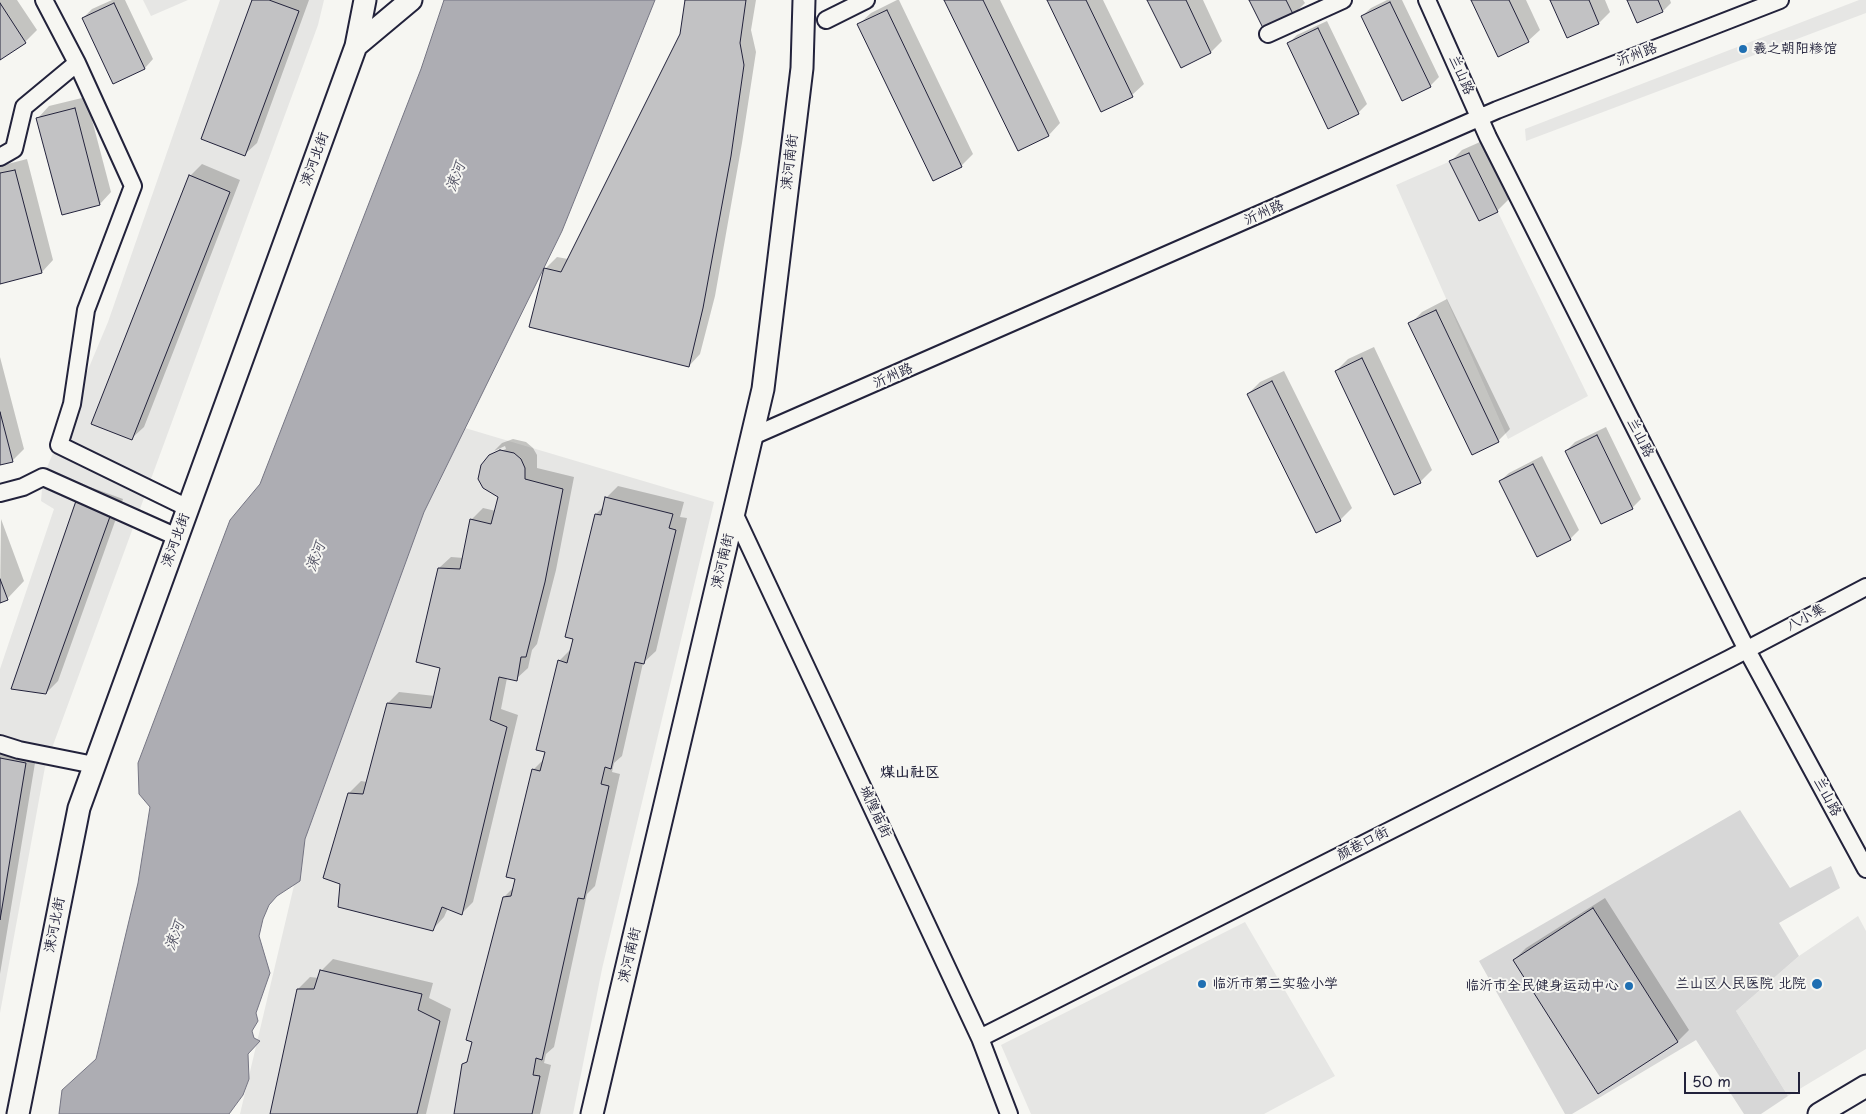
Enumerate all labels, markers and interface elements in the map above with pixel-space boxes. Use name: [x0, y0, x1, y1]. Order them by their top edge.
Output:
street label: 沂州路: [1614, 40, 1660, 70]
place label: 羲之朝阳糁馆: [1753, 41, 1837, 57]
marker: 羲之朝阳糁馆: [1737, 43, 1749, 55]
street label: 兰山路: [1445, 52, 1477, 98]
street label: 涑河北街: [298, 130, 332, 188]
street label: 涑河南街: [778, 133, 802, 191]
water label: 涑河: [442, 160, 470, 194]
street label: 沂州路: [1241, 197, 1287, 229]
street label: 沂州路: [870, 360, 916, 392]
street label: 兰山路: [1623, 415, 1657, 461]
street label: 涑河北街: [159, 511, 193, 569]
street label: 涑河南街: [709, 532, 737, 590]
water label: 涑河: [302, 540, 330, 574]
street label: 八小集: [1784, 601, 1828, 635]
district label: 煤山社区: [880, 764, 940, 782]
street label: 兰山路: [1810, 775, 1844, 819]
street label: 城隍庙街: [856, 783, 894, 841]
street label: 颜巷口街: [1334, 824, 1392, 864]
street label: 涑河北街: [41, 896, 69, 954]
water label: 涑河: [161, 919, 189, 953]
street label: 涑河南街: [616, 926, 644, 984]
place label: 临沂市第三实验小学: [1212, 976, 1338, 992]
place label: 兰山区人民医院 北院: [1675, 976, 1806, 992]
marker: 兰山区人民医院 北院: [1810, 977, 1824, 991]
marker: 临沂市第三实验小学: [1196, 978, 1208, 990]
place label: 临沂市全民健身运动中心: [1465, 978, 1619, 994]
marker: 临沂市全民健身运动中心: [1623, 980, 1635, 992]
scale bar: [1686, 1062, 1802, 1094]
text: 50 m: [1692, 1069, 1731, 1092]

